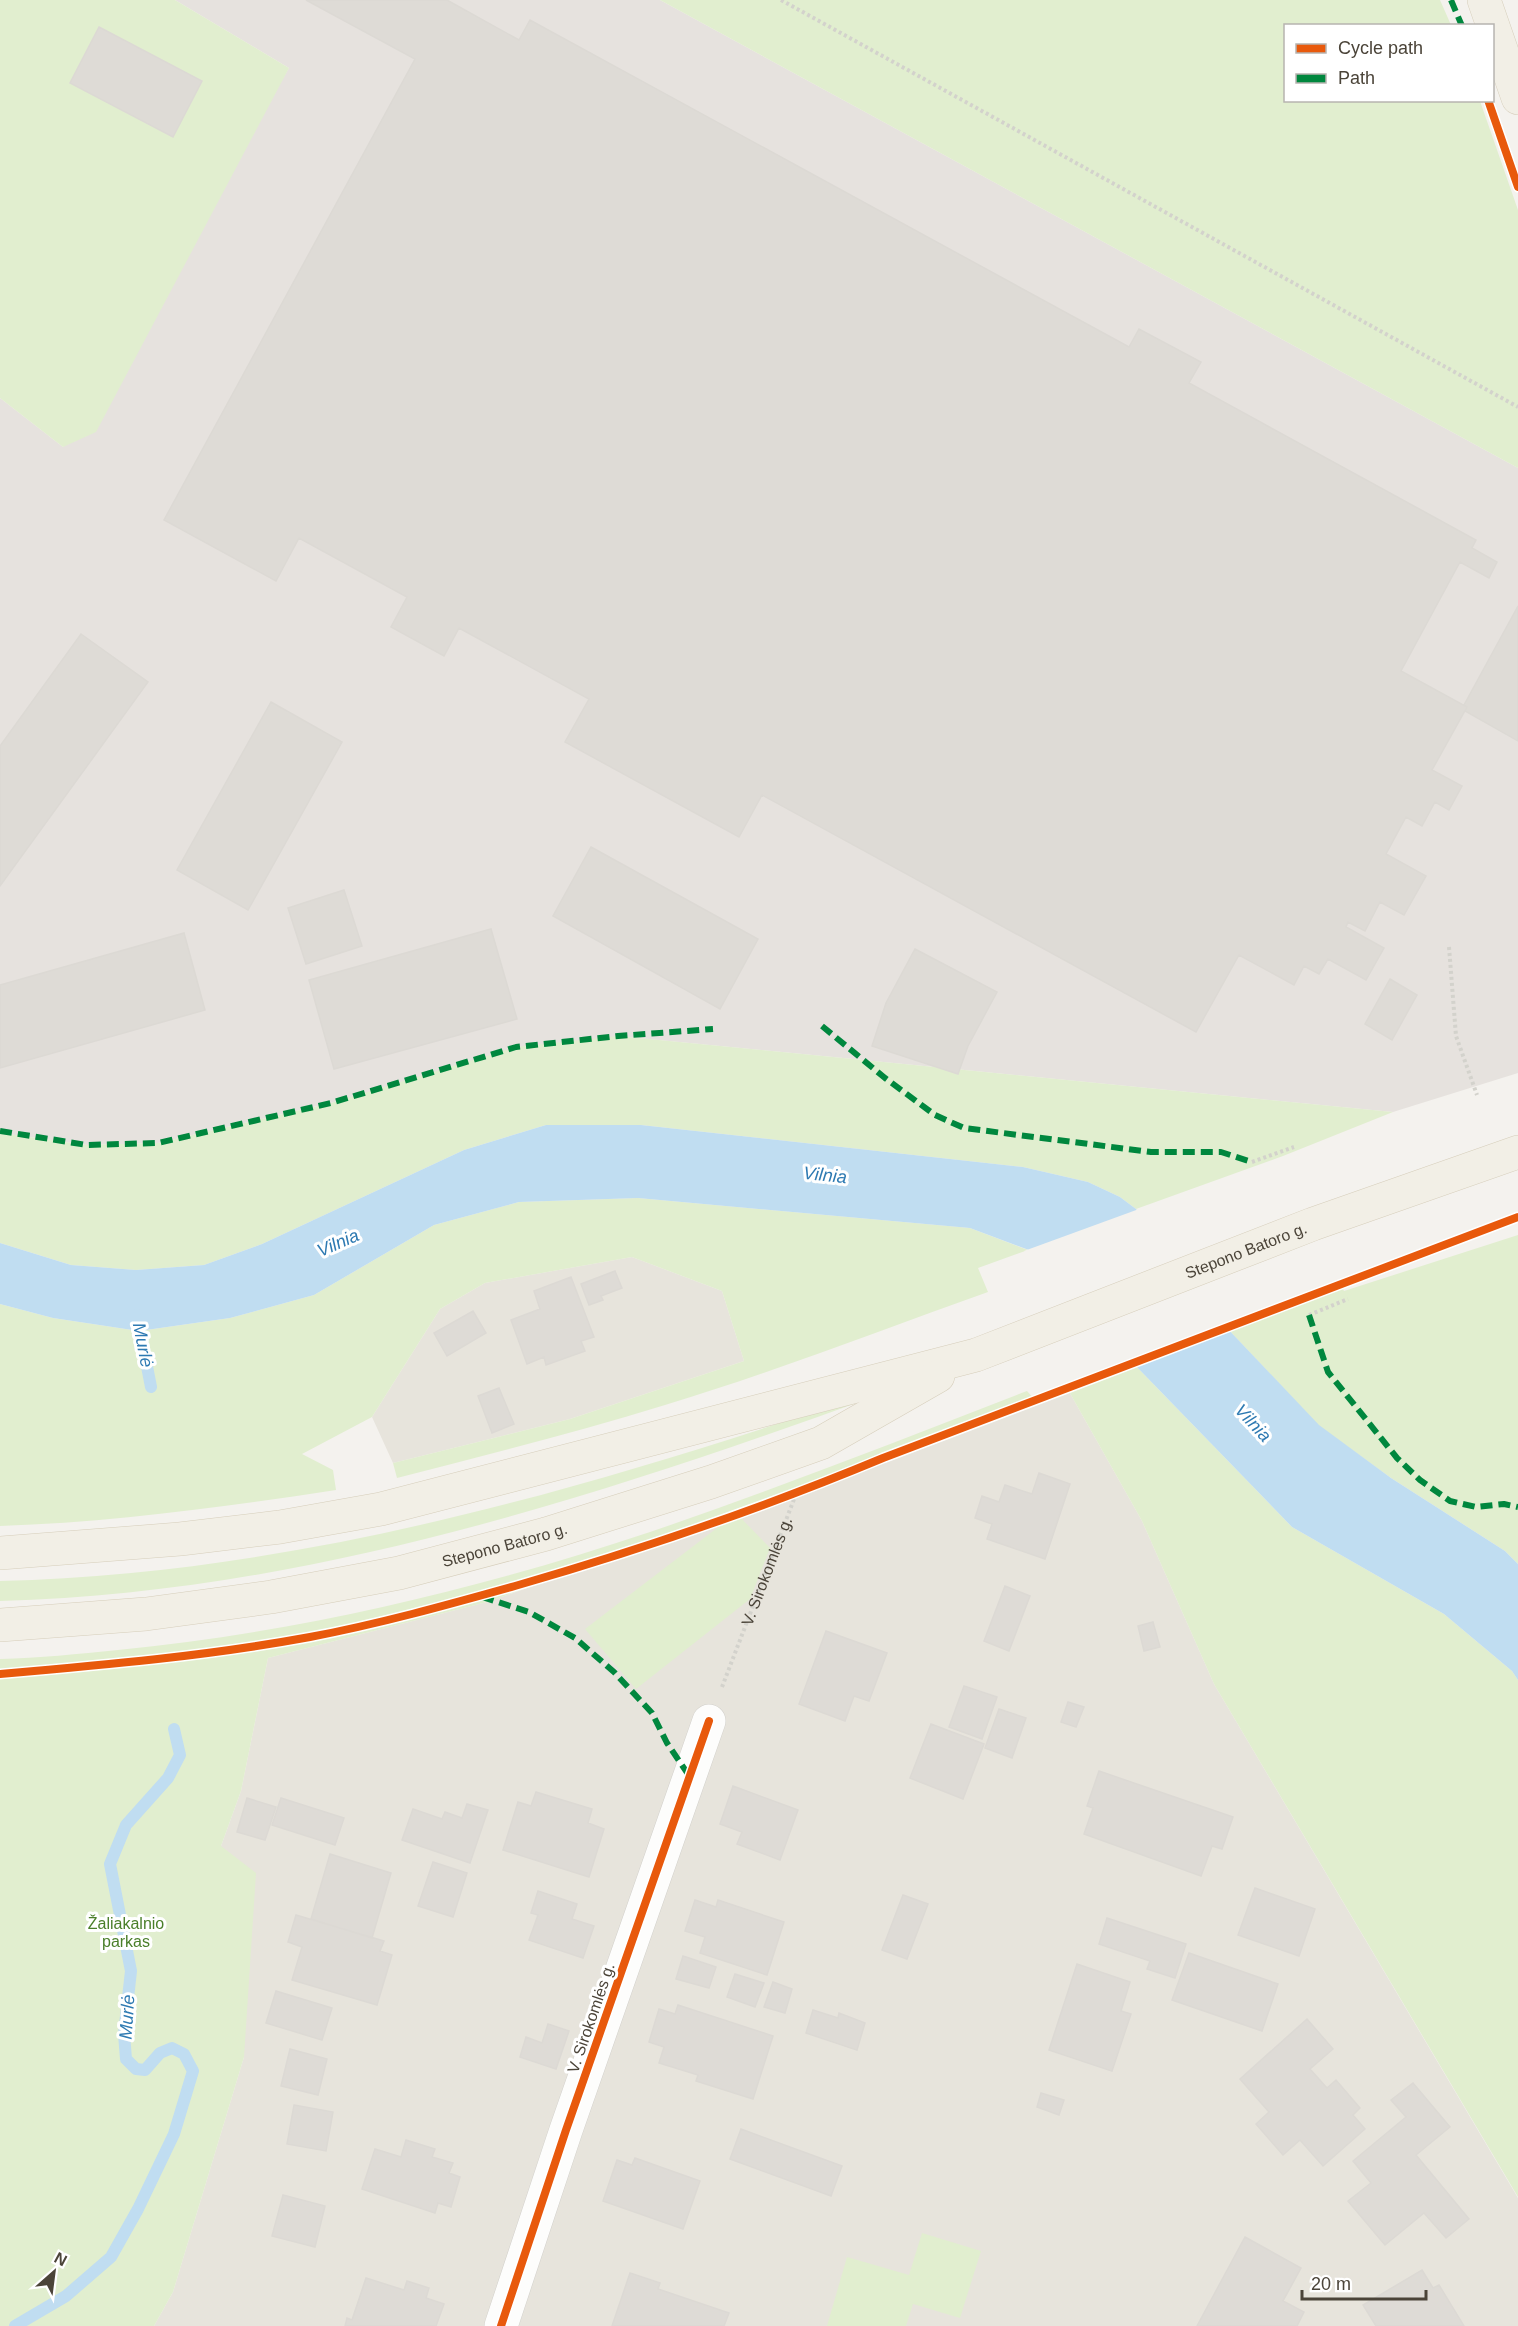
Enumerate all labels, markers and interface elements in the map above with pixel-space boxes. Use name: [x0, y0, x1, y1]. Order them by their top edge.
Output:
legend: [1284, 24, 1494, 102]
text: Cycle path: [1338, 38, 1423, 58]
text: Path: [1338, 68, 1375, 88]
water label: Vilnia: [802, 1163, 848, 1187]
street label: Stepono Batoro g.: [1183, 1219, 1309, 1281]
water label: Vilnia: [314, 1225, 362, 1261]
water label: Murlė: [129, 1321, 157, 1369]
water label: Vilnia: [1231, 1400, 1275, 1446]
street label: V. Sirokomlės g.: [738, 1514, 795, 1628]
street label: Stepono Batoro g.: [440, 1519, 569, 1570]
park label: Žaliakalnio parkas: [88, 1914, 164, 1950]
street label: V. Sirokomlės g.: [564, 1961, 618, 2075]
water label: Murlė: [115, 1994, 139, 2040]
north arrow: [24, 2242, 84, 2302]
text: N: [52, 2249, 70, 2269]
scale bar: [1302, 2263, 1426, 2301]
text: 20 m: [1311, 2274, 1351, 2294]

